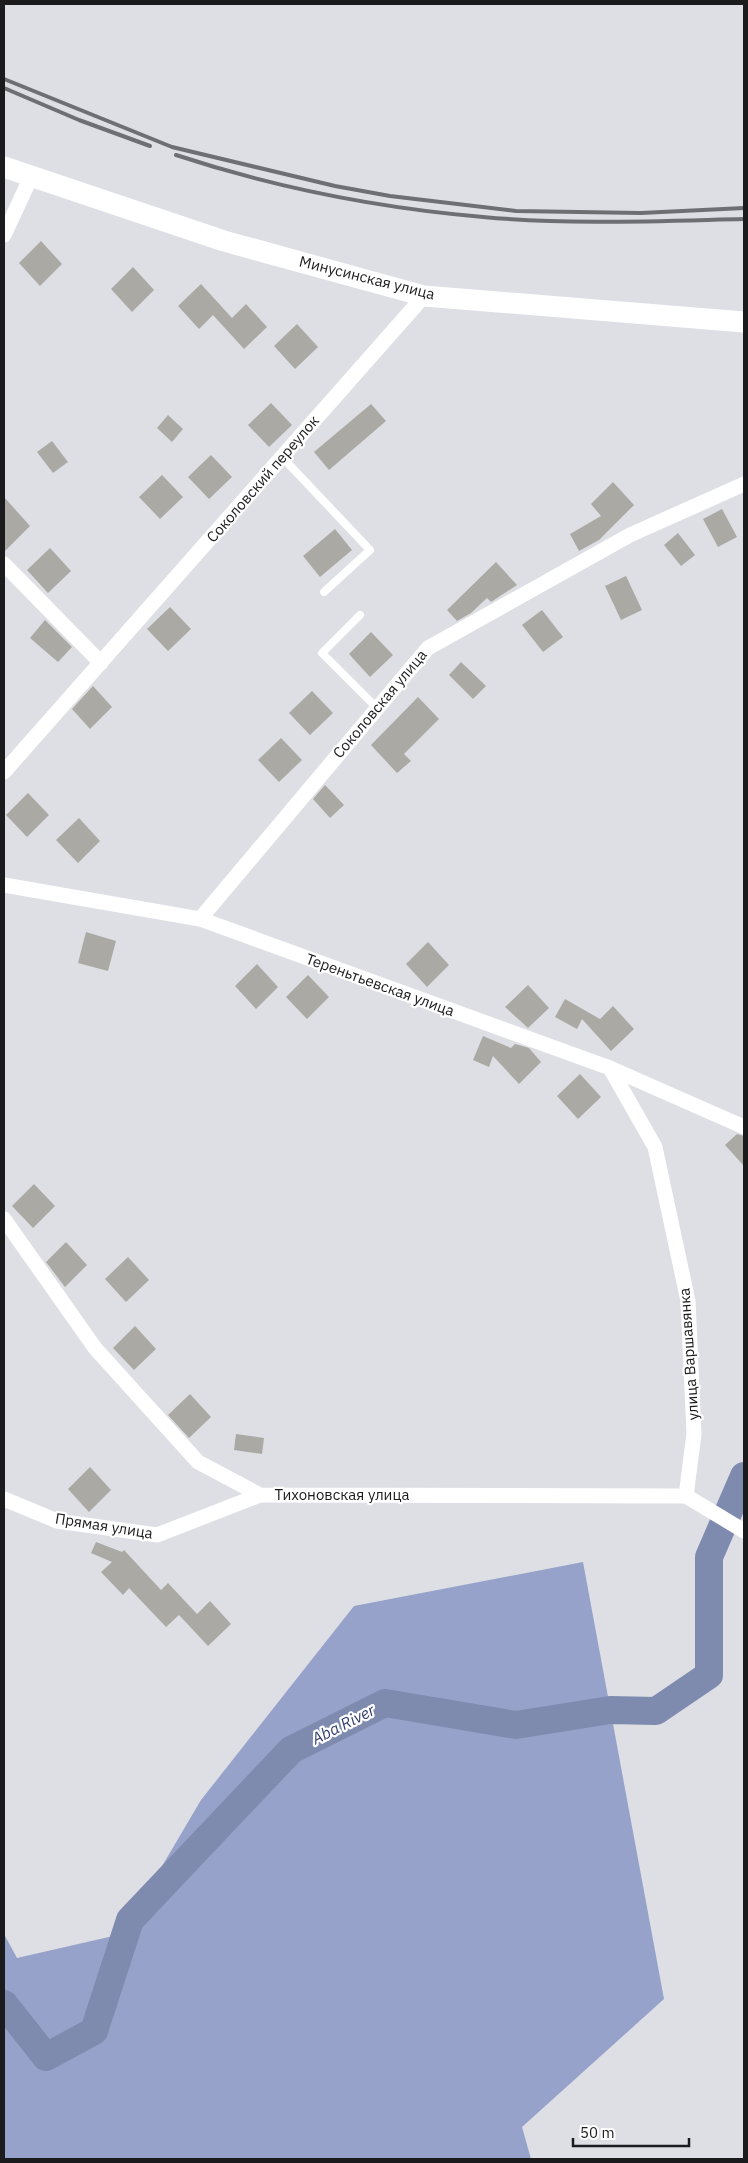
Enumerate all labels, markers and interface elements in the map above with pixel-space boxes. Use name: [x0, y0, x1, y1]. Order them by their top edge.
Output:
street label: Минусинская улица: [297, 251, 437, 304]
street label: Соколовский переулок: [202, 411, 323, 546]
street label: Соколовская улица: [329, 645, 431, 762]
street label: Тереньтьевская улица: [303, 949, 457, 1020]
street label: улица Варшавянка: [674, 1287, 703, 1421]
street label: Тихоновская улица: [275, 1485, 409, 1504]
street label: Прямая улица: [54, 1508, 154, 1543]
water label: Aba River: [307, 1699, 379, 1749]
scale bar: [573, 2116, 689, 2148]
text: 50 m: [580, 2123, 615, 2142]

